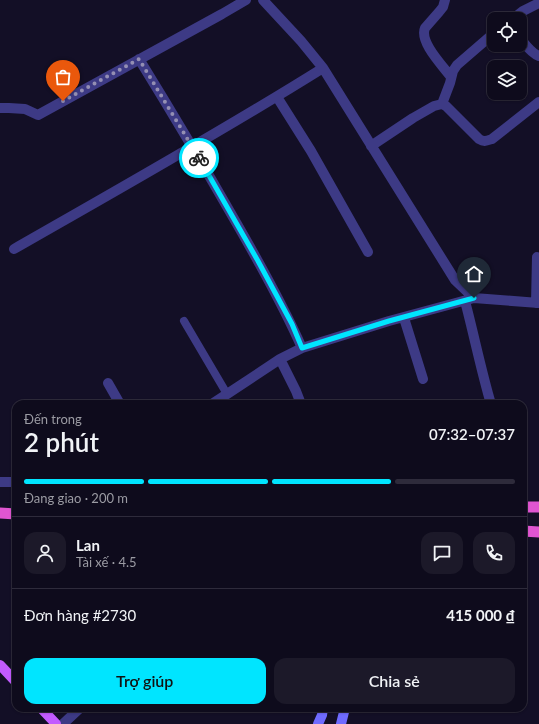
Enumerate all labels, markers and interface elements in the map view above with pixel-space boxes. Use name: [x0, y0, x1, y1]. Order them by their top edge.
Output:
map controls: [487, 12, 527, 100]
button: locate: [487, 12, 527, 52]
pin: [46, 60, 80, 101]
button: layers: [487, 60, 527, 100]
icon: bag: [52, 66, 74, 88]
courier: [179, 138, 219, 178]
icon: bike: [188, 147, 210, 169]
pin: [457, 257, 491, 298]
icon: home: [463, 263, 485, 285]
text: Đến trong: [24, 411, 82, 427]
text: 07:32–07:37: [429, 425, 515, 443]
text: 2 phút: [24, 426, 99, 458]
text: Đang giao · 200 m: [24, 490, 128, 506]
button: person: [24, 532, 66, 574]
button: chat: [421, 532, 463, 574]
button: phone: [473, 532, 515, 574]
text: Lan: [76, 536, 100, 554]
text: Tài xế · 4.5: [76, 554, 137, 570]
text: Đơn hàng #2730: [24, 606, 136, 624]
text: 415 000 ₫: [446, 606, 515, 624]
button: Trợ giúp: [24, 658, 266, 704]
button: Chia sẻ: [274, 658, 515, 704]

